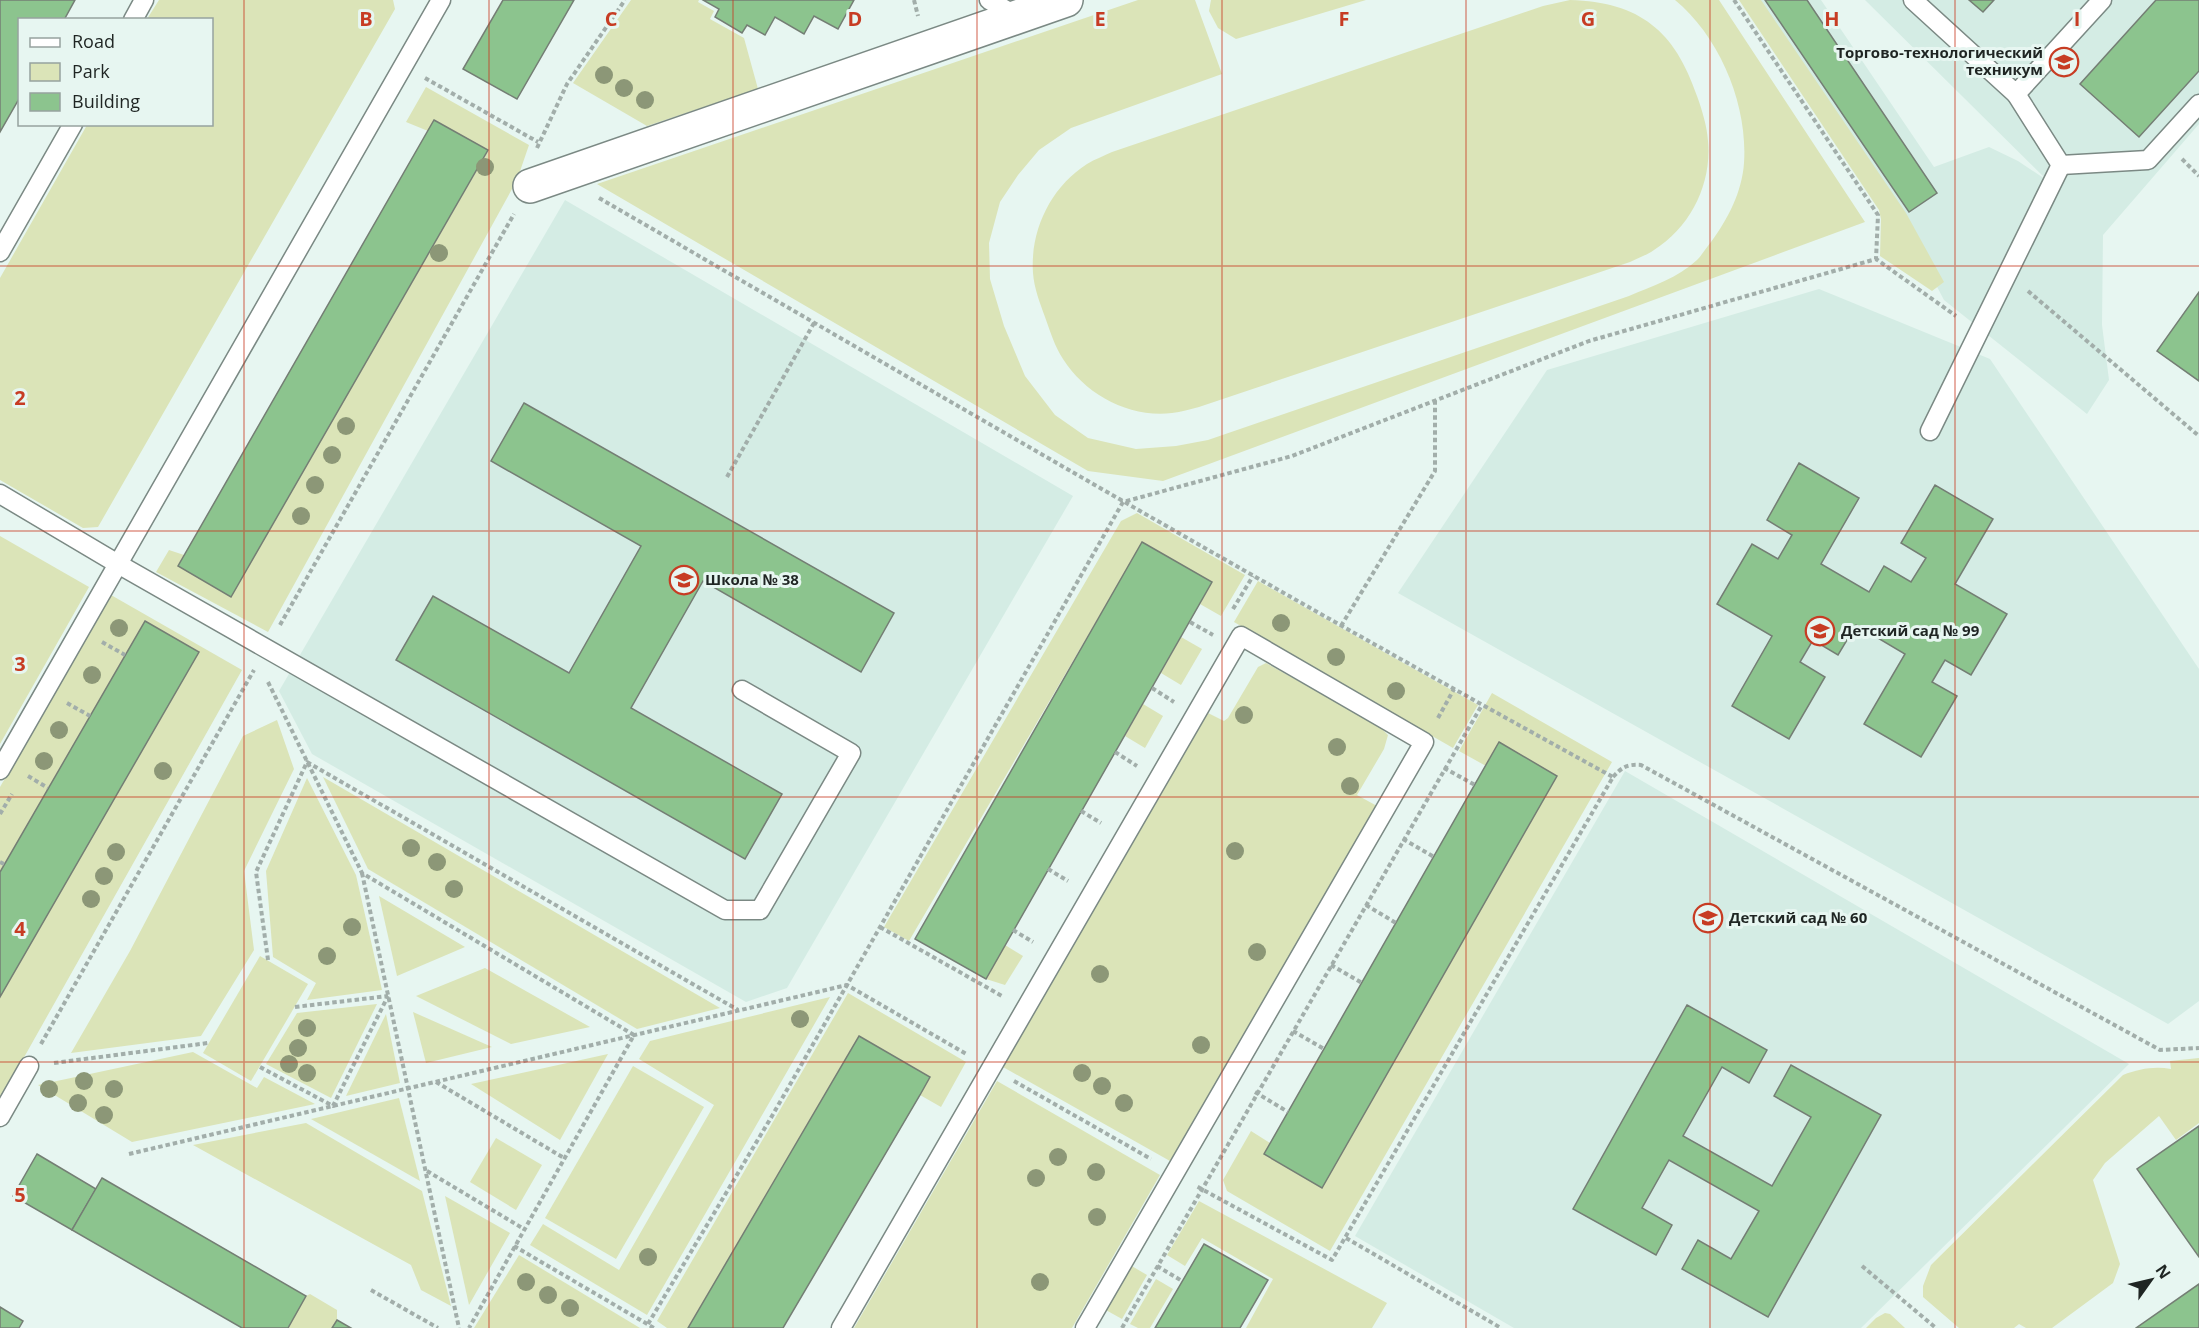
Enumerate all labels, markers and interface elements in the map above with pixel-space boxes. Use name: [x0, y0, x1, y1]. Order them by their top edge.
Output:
text: B: [359, 5, 373, 32]
text: C: [605, 5, 618, 32]
text: D: [848, 5, 862, 32]
text: E: [1094, 5, 1106, 32]
text: F: [1339, 5, 1349, 32]
text: G: [1581, 5, 1595, 32]
text: H: [1824, 5, 1840, 32]
text: I: [2074, 5, 2080, 32]
legend: [18, 18, 213, 126]
text: Road: [72, 29, 115, 53]
place label: Торгово-технологический техникум: [1836, 42, 2043, 79]
school or university icon: Торгово-технологический техникум: [2048, 46, 2080, 78]
text: Park: [72, 59, 110, 83]
text: Building: [72, 89, 140, 113]
text: 2: [14, 384, 26, 411]
school or university icon: Школа № 38: [668, 564, 700, 596]
place label: Школа № 38: [705, 569, 799, 589]
school or university icon: Детский сад № 99: [1804, 615, 1836, 647]
place label: Детский сад № 99: [1841, 620, 1980, 640]
text: 3: [14, 650, 26, 677]
school or university icon: Детский сад № 60: [1692, 902, 1724, 934]
place label: Детский сад № 60: [1729, 907, 1868, 927]
text: 4: [14, 915, 26, 942]
text: 5: [14, 1181, 26, 1208]
north arrow: [2121, 1250, 2181, 1310]
text: N: [2151, 1260, 2176, 1283]

